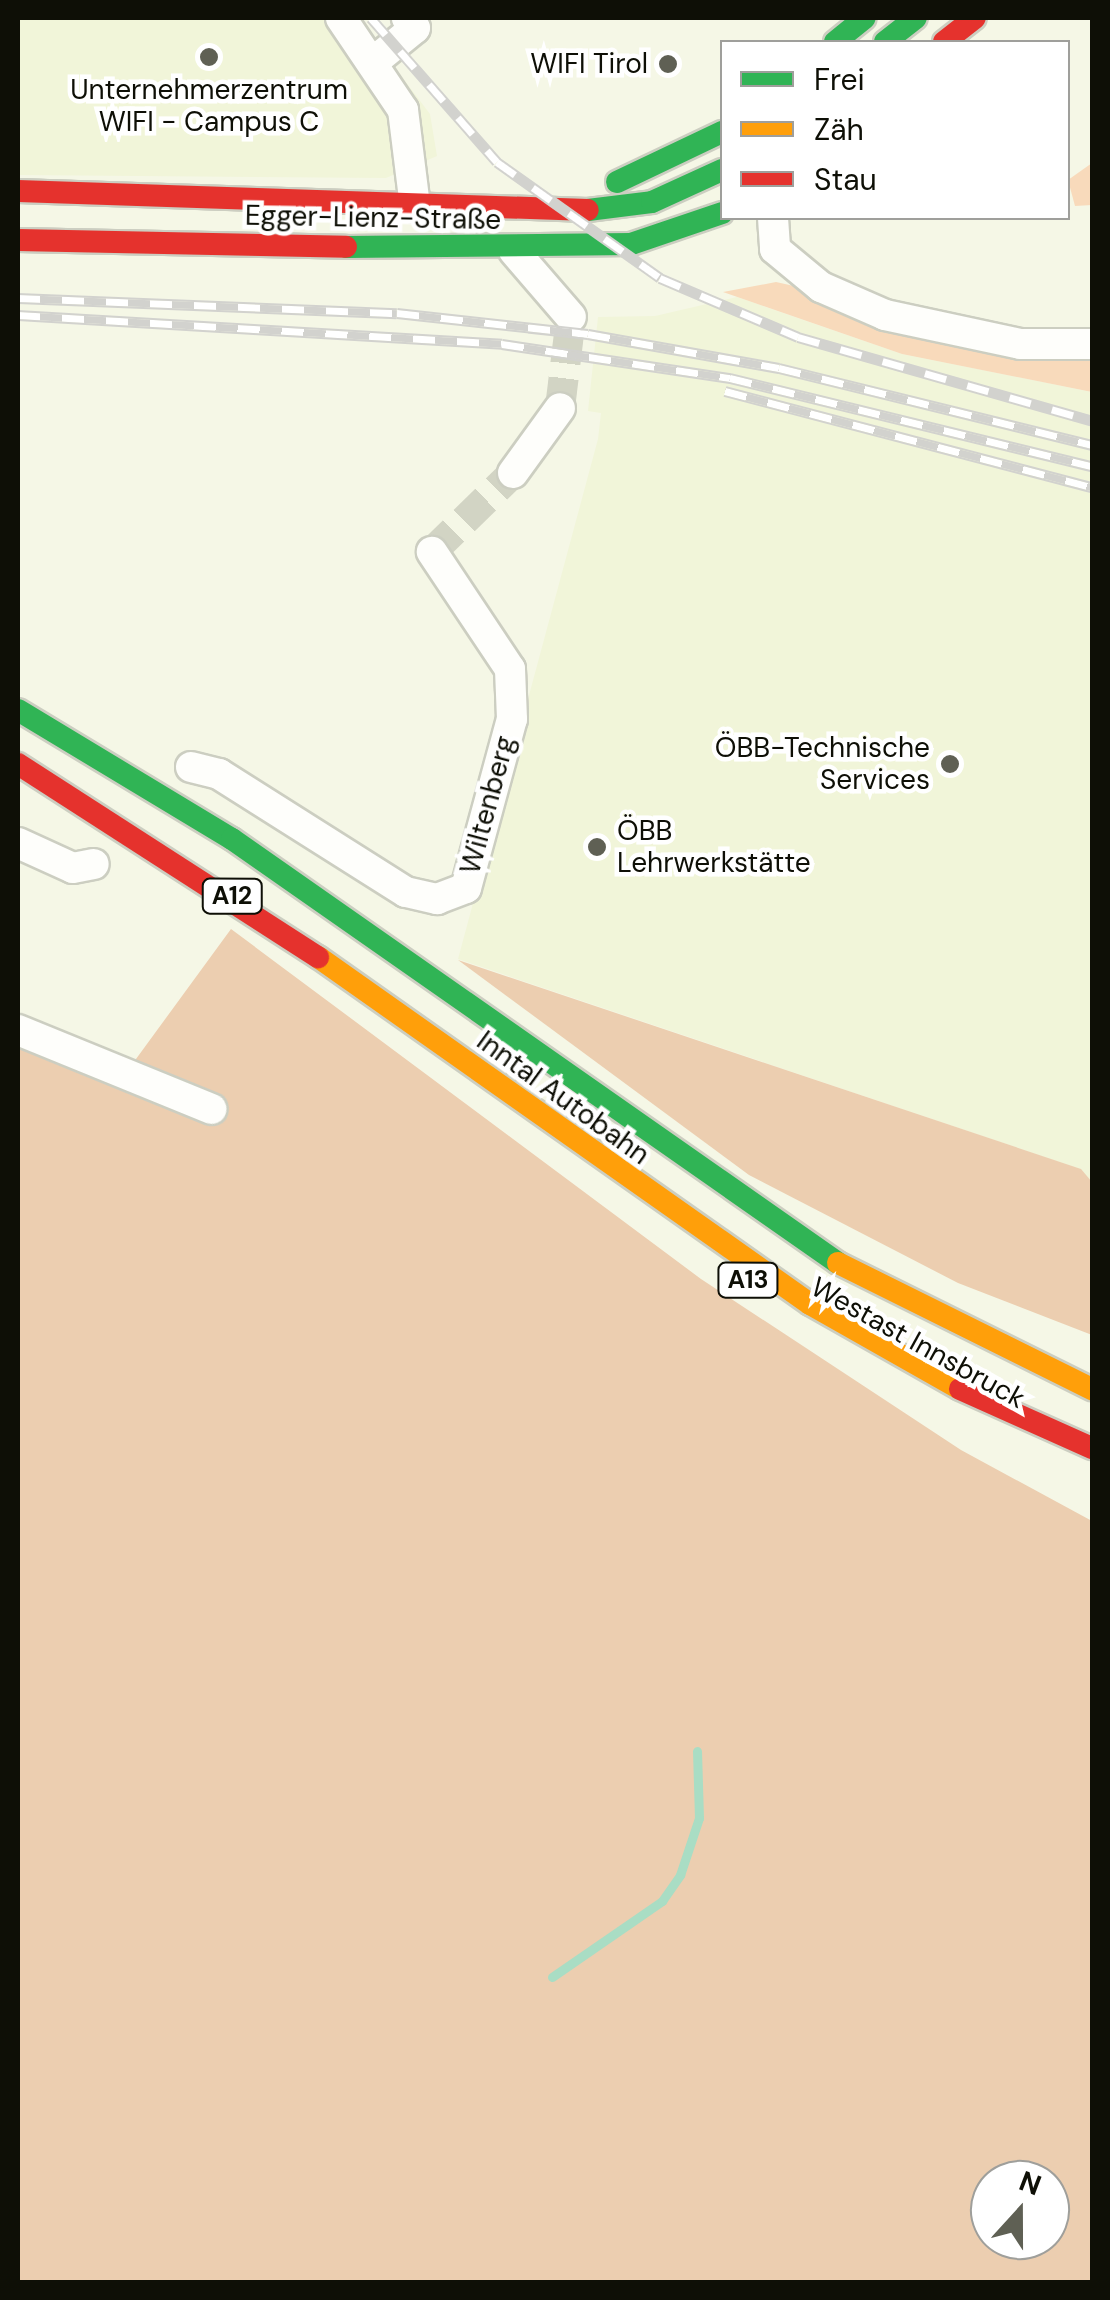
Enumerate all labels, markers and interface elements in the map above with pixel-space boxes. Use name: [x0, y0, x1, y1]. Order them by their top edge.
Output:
legend: [720, 40, 1070, 220]
marker: Unternehmerzentrum WIFI - Campus C: [198, 46, 220, 68]
place label: WIFI Tirol: [530, 47, 648, 81]
marker: WIFI Tirol: [657, 53, 679, 75]
text: Frei: [814, 60, 865, 99]
place label: Unternehmerzentrum WIFI - Campus C: [70, 73, 348, 139]
text: Zäh: [814, 110, 864, 149]
text: Stau: [814, 160, 877, 199]
street label: Egger-Lienz-Straße: [245, 199, 501, 237]
place label: ÖBB-Technische Services: [715, 731, 930, 797]
street label: Wiltenberg: [453, 732, 523, 878]
marker: ÖBB-Technische Services: [939, 753, 961, 775]
place label: ÖBB Lehrwerkstätte: [617, 814, 811, 880]
marker: ÖBB Lehrwerkstätte: [586, 836, 608, 858]
road number: A12: [200, 876, 264, 916]
street label: Inntal Autobahn: [470, 1024, 656, 1172]
road number: A13: [716, 1260, 780, 1300]
street label: Westast Innsbruck: [805, 1270, 1031, 1416]
north arrow: [970, 2160, 1070, 2260]
text: N: [1014, 2162, 1046, 2204]

